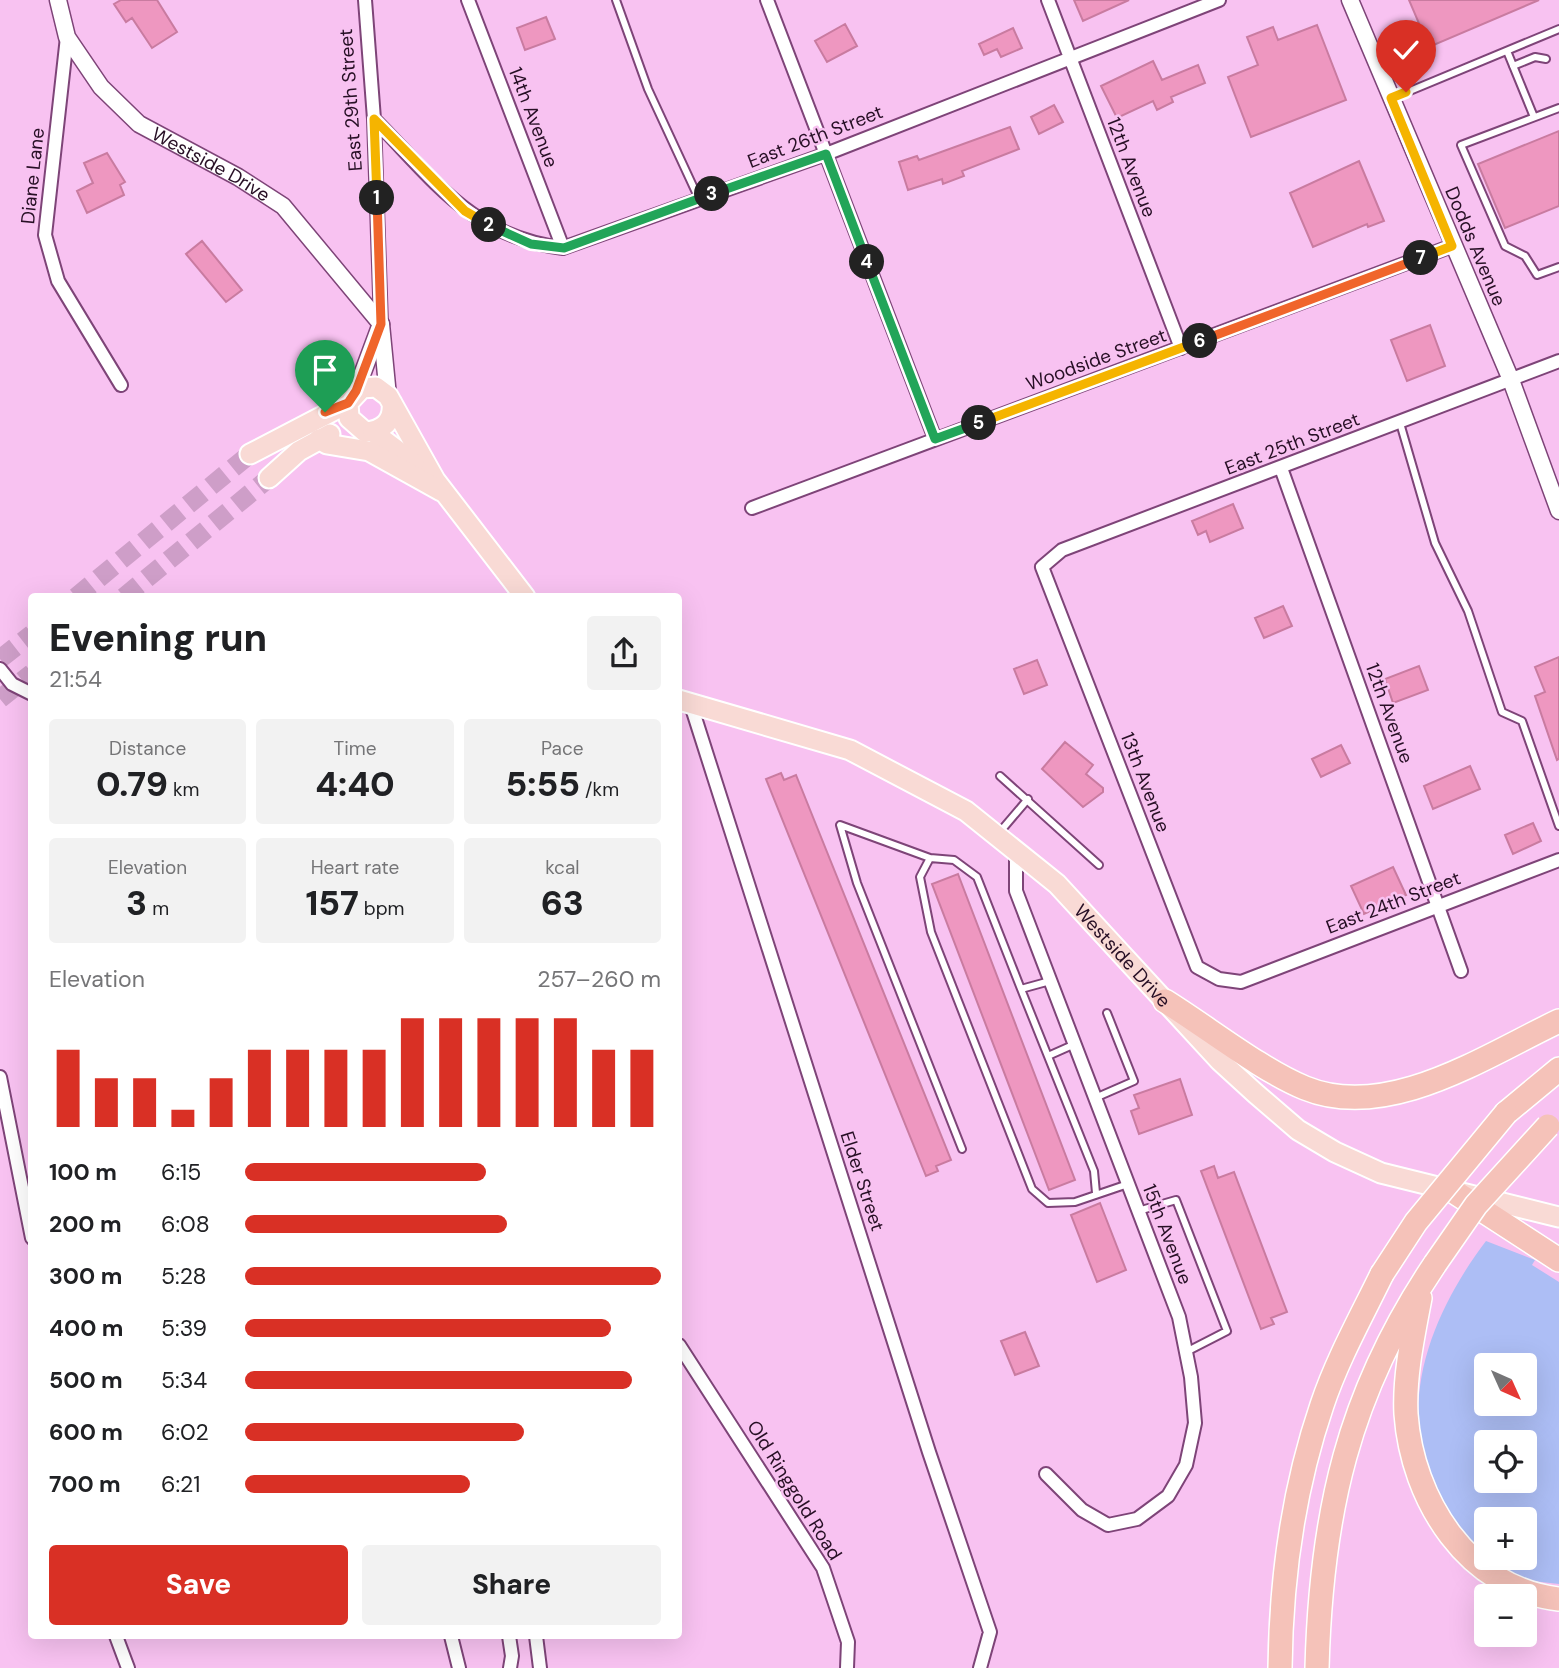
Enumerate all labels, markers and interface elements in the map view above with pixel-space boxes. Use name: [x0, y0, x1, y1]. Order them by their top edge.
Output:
pin: [1376, 20, 1436, 92]
street label: East 29th Street: [333, 28, 368, 172]
icon: check: [1387, 31, 1425, 69]
street label: 14th Avenue: [503, 63, 564, 171]
street label: East 26th Street: [744, 99, 886, 174]
street label: 12th Avenue: [1101, 114, 1162, 221]
street label: Westside Drive: [147, 121, 275, 207]
street label: Diane Lane: [15, 127, 50, 225]
pin: 3: [694, 176, 730, 212]
pin: 1: [360, 180, 394, 216]
text: 3: [706, 181, 717, 206]
street label: Dodds Avenue: [1439, 183, 1512, 310]
text: 1: [373, 185, 380, 210]
pin: 2: [472, 208, 506, 243]
text: 2: [483, 212, 494, 237]
pin: 7: [1404, 240, 1438, 276]
pin: 4: [850, 244, 884, 280]
text: 7: [1415, 245, 1426, 270]
text: 4: [860, 249, 873, 274]
street label: Woodside Street: [1023, 322, 1170, 396]
pin: 6: [1182, 324, 1218, 358]
text: 6: [1193, 328, 1206, 353]
pin: [295, 340, 355, 412]
icon: arrive: [306, 351, 344, 389]
pin: 5: [962, 406, 996, 440]
street label: East 25th Street: [1221, 406, 1363, 481]
text: 5: [973, 410, 984, 435]
text: Evening run: [49, 613, 267, 663]
button: share: [587, 616, 661, 690]
street label: 12th Avenue: [1360, 660, 1419, 767]
text: 21:54: [49, 664, 102, 694]
street label: 13th Avenue: [1115, 729, 1176, 836]
text: Distance: [109, 736, 186, 761]
text: Time: [334, 736, 376, 761]
text: Pace: [541, 736, 584, 761]
text: 0.79: [96, 761, 168, 807]
text: 4:40: [315, 761, 395, 807]
text: 5:55: [506, 761, 580, 807]
text: km: [168, 777, 199, 802]
text: /km: [580, 777, 619, 802]
text: Elevation: [108, 855, 187, 880]
text: Heart rate: [311, 855, 399, 880]
text: kcal: [545, 855, 579, 880]
street label: East 24th Street: [1322, 865, 1464, 940]
text: 3: [126, 880, 147, 926]
text: 157: [305, 880, 359, 926]
text: 63: [541, 880, 584, 926]
text: m: [147, 896, 169, 921]
text: bpm: [359, 896, 405, 921]
street label: Westside Drive: [1069, 899, 1176, 1013]
text: Elevation: [49, 964, 145, 994]
text: 257–260 m: [537, 964, 661, 994]
street label: Elder Street: [835, 1128, 890, 1234]
text: 100 m: [49, 1157, 117, 1187]
text: 6:15: [161, 1157, 201, 1187]
street label: 15th Avenue: [1137, 1180, 1198, 1288]
text: 200 m: [49, 1209, 122, 1239]
text: 6:08: [161, 1209, 210, 1239]
text: 300 m: [49, 1261, 122, 1291]
text: 5:28: [161, 1261, 207, 1291]
text: 400 m: [49, 1313, 123, 1343]
text: 5:39: [161, 1313, 207, 1343]
north arrow: [1474, 1353, 1536, 1416]
map controls: [1474, 1353, 1537, 1647]
text: 500 m: [49, 1365, 123, 1395]
text: 5:34: [161, 1365, 207, 1395]
street label: Old Ringgold Road: [742, 1416, 848, 1565]
text: 600 m: [49, 1417, 123, 1447]
text: 6:02: [161, 1417, 209, 1447]
button: locate: [1474, 1430, 1537, 1493]
text: 700 m: [49, 1469, 121, 1499]
text: 6:21: [161, 1469, 201, 1499]
button: +: [1474, 1507, 1537, 1570]
button: Save: [49, 1545, 348, 1625]
button: Share: [362, 1545, 661, 1625]
button: −: [1474, 1584, 1537, 1647]

